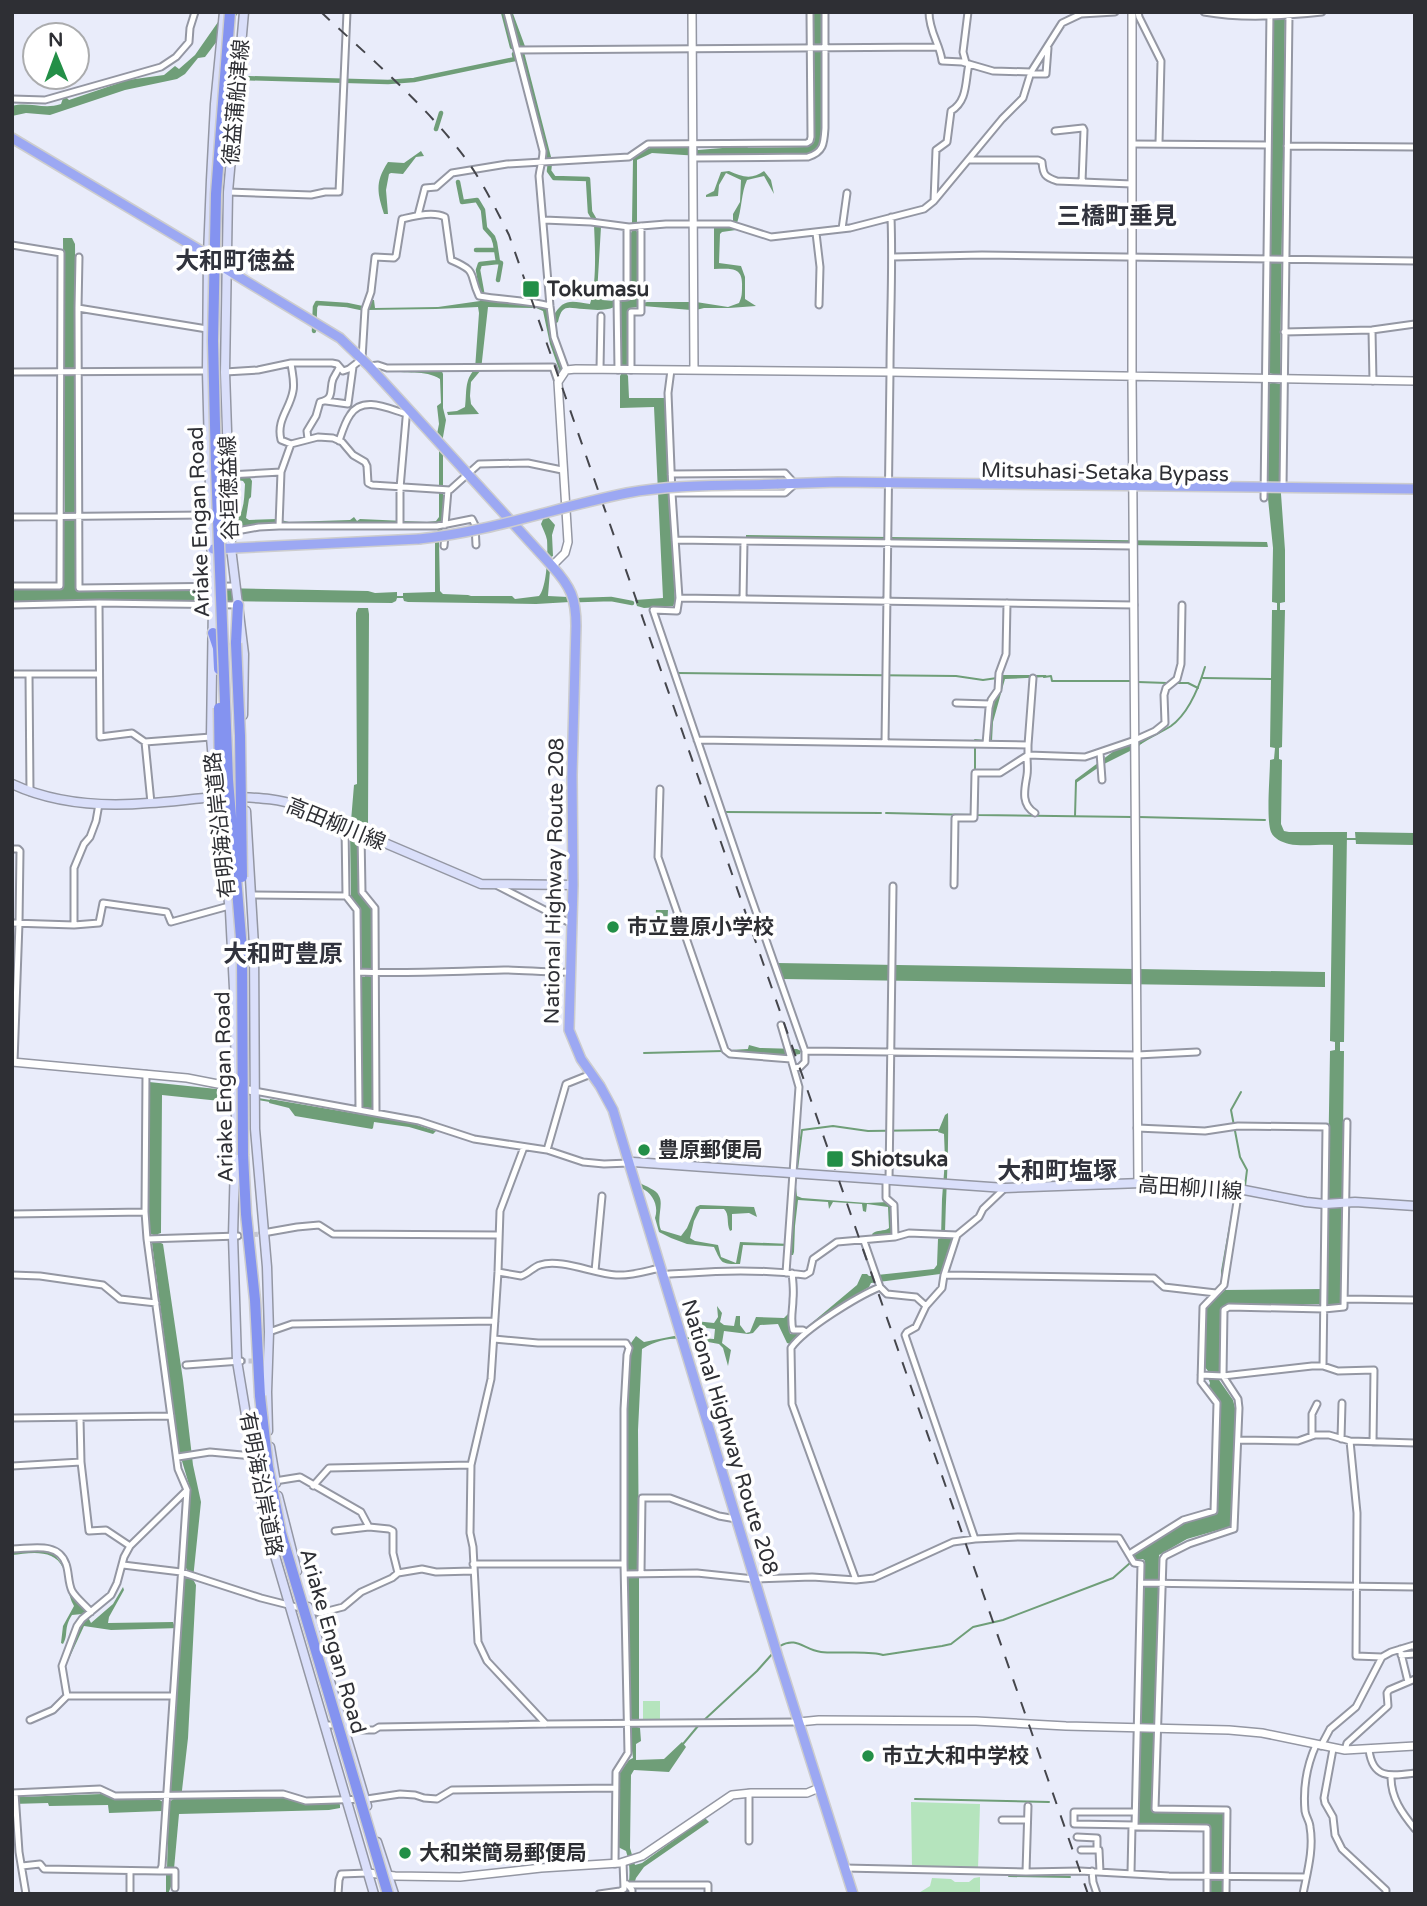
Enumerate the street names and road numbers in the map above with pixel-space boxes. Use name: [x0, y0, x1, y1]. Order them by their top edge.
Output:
street label: 徳益蒲船津線: [219, 38, 254, 166]
street label: Ariake Engan Road: [184, 426, 215, 618]
street label: 谷垣徳益線: [215, 435, 244, 541]
street label: Mitsuhasi-Setaka Bypass: [981, 458, 1229, 487]
street label: National Highway Route 208: [540, 738, 569, 1025]
street label: 有明海沿岸道路: [200, 751, 241, 899]
street label: 高田柳川線: [282, 793, 389, 856]
street label: Ariake Engan Road: [210, 991, 239, 1183]
street label: 高田柳川線: [1137, 1172, 1243, 1205]
street label: National Highway Route 208: [676, 1296, 783, 1578]
street label: 有明海沿岸道路: [234, 1410, 287, 1559]
street label: Ariake Engan Road: [294, 1546, 371, 1737]

